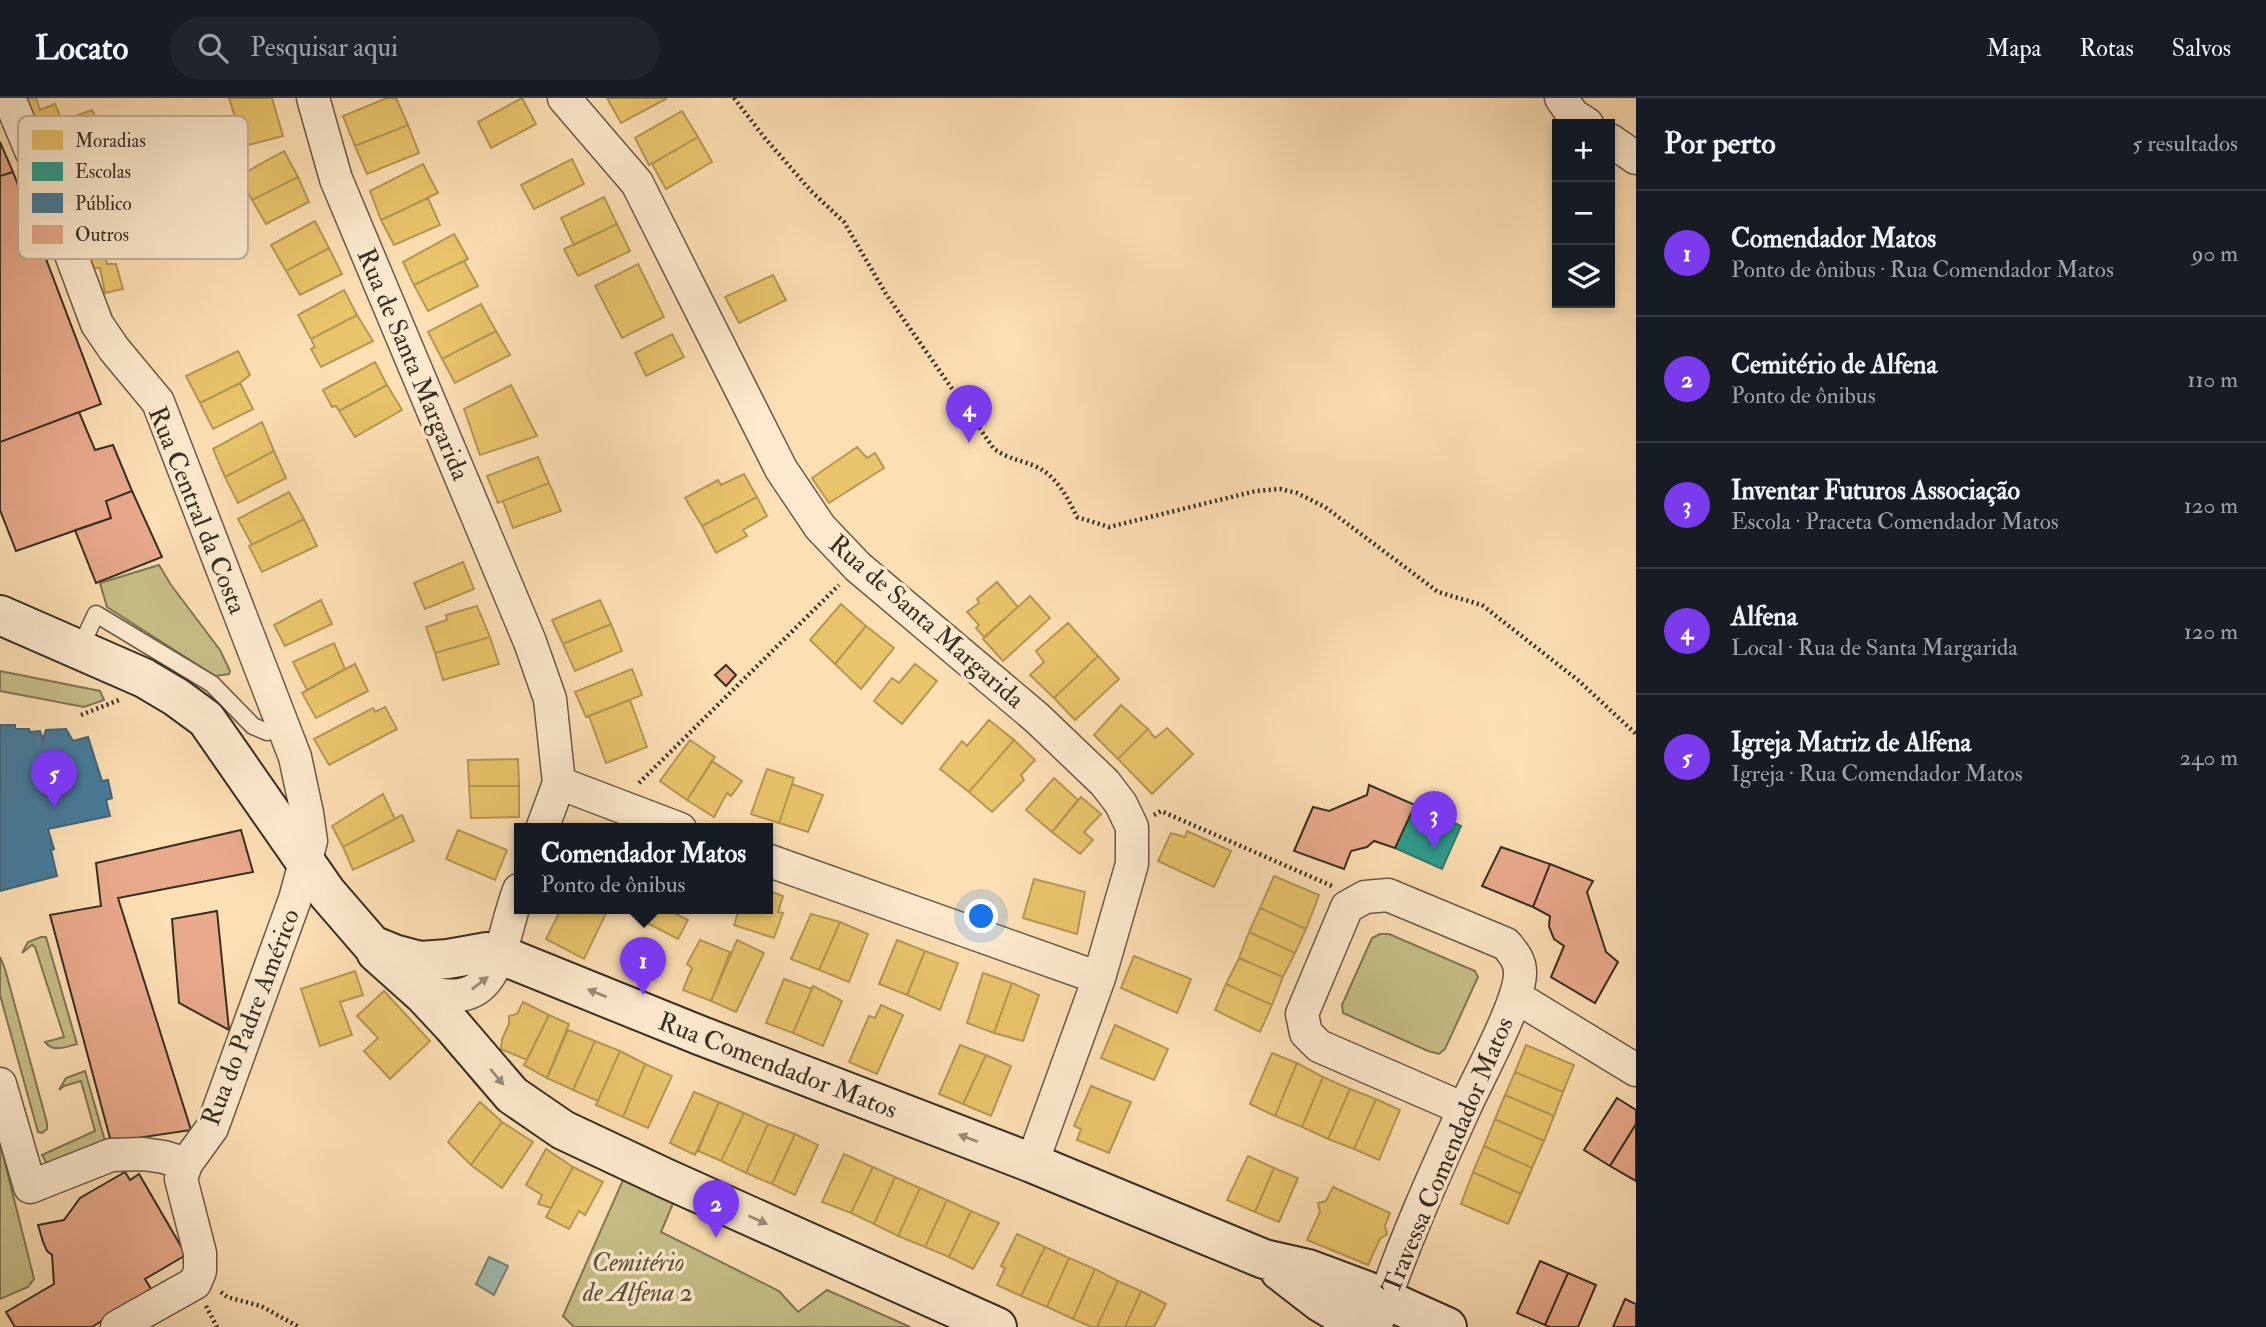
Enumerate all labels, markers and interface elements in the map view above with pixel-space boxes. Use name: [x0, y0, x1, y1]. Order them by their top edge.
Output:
search box: [170, 17, 660, 80]
text: Locato: [35, 28, 128, 69]
icon: search: [194, 29, 232, 67]
text: Pesquisar aqui: [250, 32, 398, 64]
text: Mapa: [1986, 33, 2041, 64]
text: Rotas: [2079, 33, 2134, 64]
text: Salvos: [2172, 33, 2231, 64]
legend: [18, 116, 248, 259]
map controls: [1552, 119, 1615, 308]
button: +: [1552, 119, 1615, 182]
text: Por perto: [1664, 125, 1776, 162]
text: Moradias: [75, 129, 146, 153]
text: 5 resultados: [2132, 129, 2238, 158]
text: Escolas: [75, 160, 131, 184]
button: −: [1552, 182, 1615, 245]
text: Público: [75, 192, 132, 216]
text: Outros: [75, 223, 129, 247]
text: Comendador Matos: [1731, 223, 1936, 255]
text: 1: [1683, 239, 1691, 268]
text: 90 m: [2192, 239, 2238, 268]
street label: Rua de Santa Margarida: [350, 244, 477, 485]
button: layers: [1552, 245, 1615, 308]
text: Ponto de ônibus · Rua Comendador Matos: [1731, 255, 2114, 284]
text: Cemitério de Alfena: [1731, 349, 1937, 381]
text: 2: [1681, 365, 1693, 394]
text: 110 m: [2187, 365, 2238, 394]
text: Ponto de ônibus: [1731, 381, 1876, 410]
pin: 4: [946, 385, 992, 443]
street label: Rua Central da Costa: [141, 402, 253, 619]
text: Inventar Futuros Associação: [1731, 475, 2020, 507]
text: 3: [1683, 491, 1691, 520]
text: 120 m: [2184, 491, 2238, 520]
text: Escola · Praceta Comendador Matos: [1731, 507, 2059, 536]
street label: Rua de Santa Margarida: [822, 528, 1031, 716]
text: Alfena: [1731, 601, 1797, 633]
text: 4: [1681, 617, 1693, 646]
text: 120 m: [2184, 617, 2238, 646]
text: Local · Rua de Santa Margarida: [1731, 633, 2018, 662]
text: Igreja Matriz de Alfena: [1731, 727, 1971, 759]
text: 5: [1682, 743, 1692, 772]
text: 240 m: [2179, 743, 2238, 772]
pin: 5: [31, 750, 77, 808]
text: Igreja · Rua Comendador Matos: [1731, 759, 2023, 788]
pin: 3: [1411, 791, 1457, 849]
popup: [514, 823, 773, 914]
text: Comendador Matos: [541, 838, 746, 870]
text: Ponto de ônibus: [541, 870, 685, 899]
your location: [964, 899, 998, 933]
street label: Rua do Padre Américo: [195, 904, 307, 1130]
pin: 1: [620, 937, 666, 995]
one-way arrow: [471, 976, 489, 991]
one-way arrow: [586, 987, 607, 998]
street label: Rua Comendador Matos: [654, 1006, 902, 1126]
street label: Travessa Comendador Matos: [1375, 1012, 1521, 1299]
one-way arrow: [489, 1067, 504, 1085]
one-way arrow: [958, 1133, 979, 1144]
pin: 2: [693, 1180, 739, 1238]
one-way arrow: [748, 1215, 769, 1226]
park label: Cemitério de Alfena 2: [582, 1247, 693, 1309]

